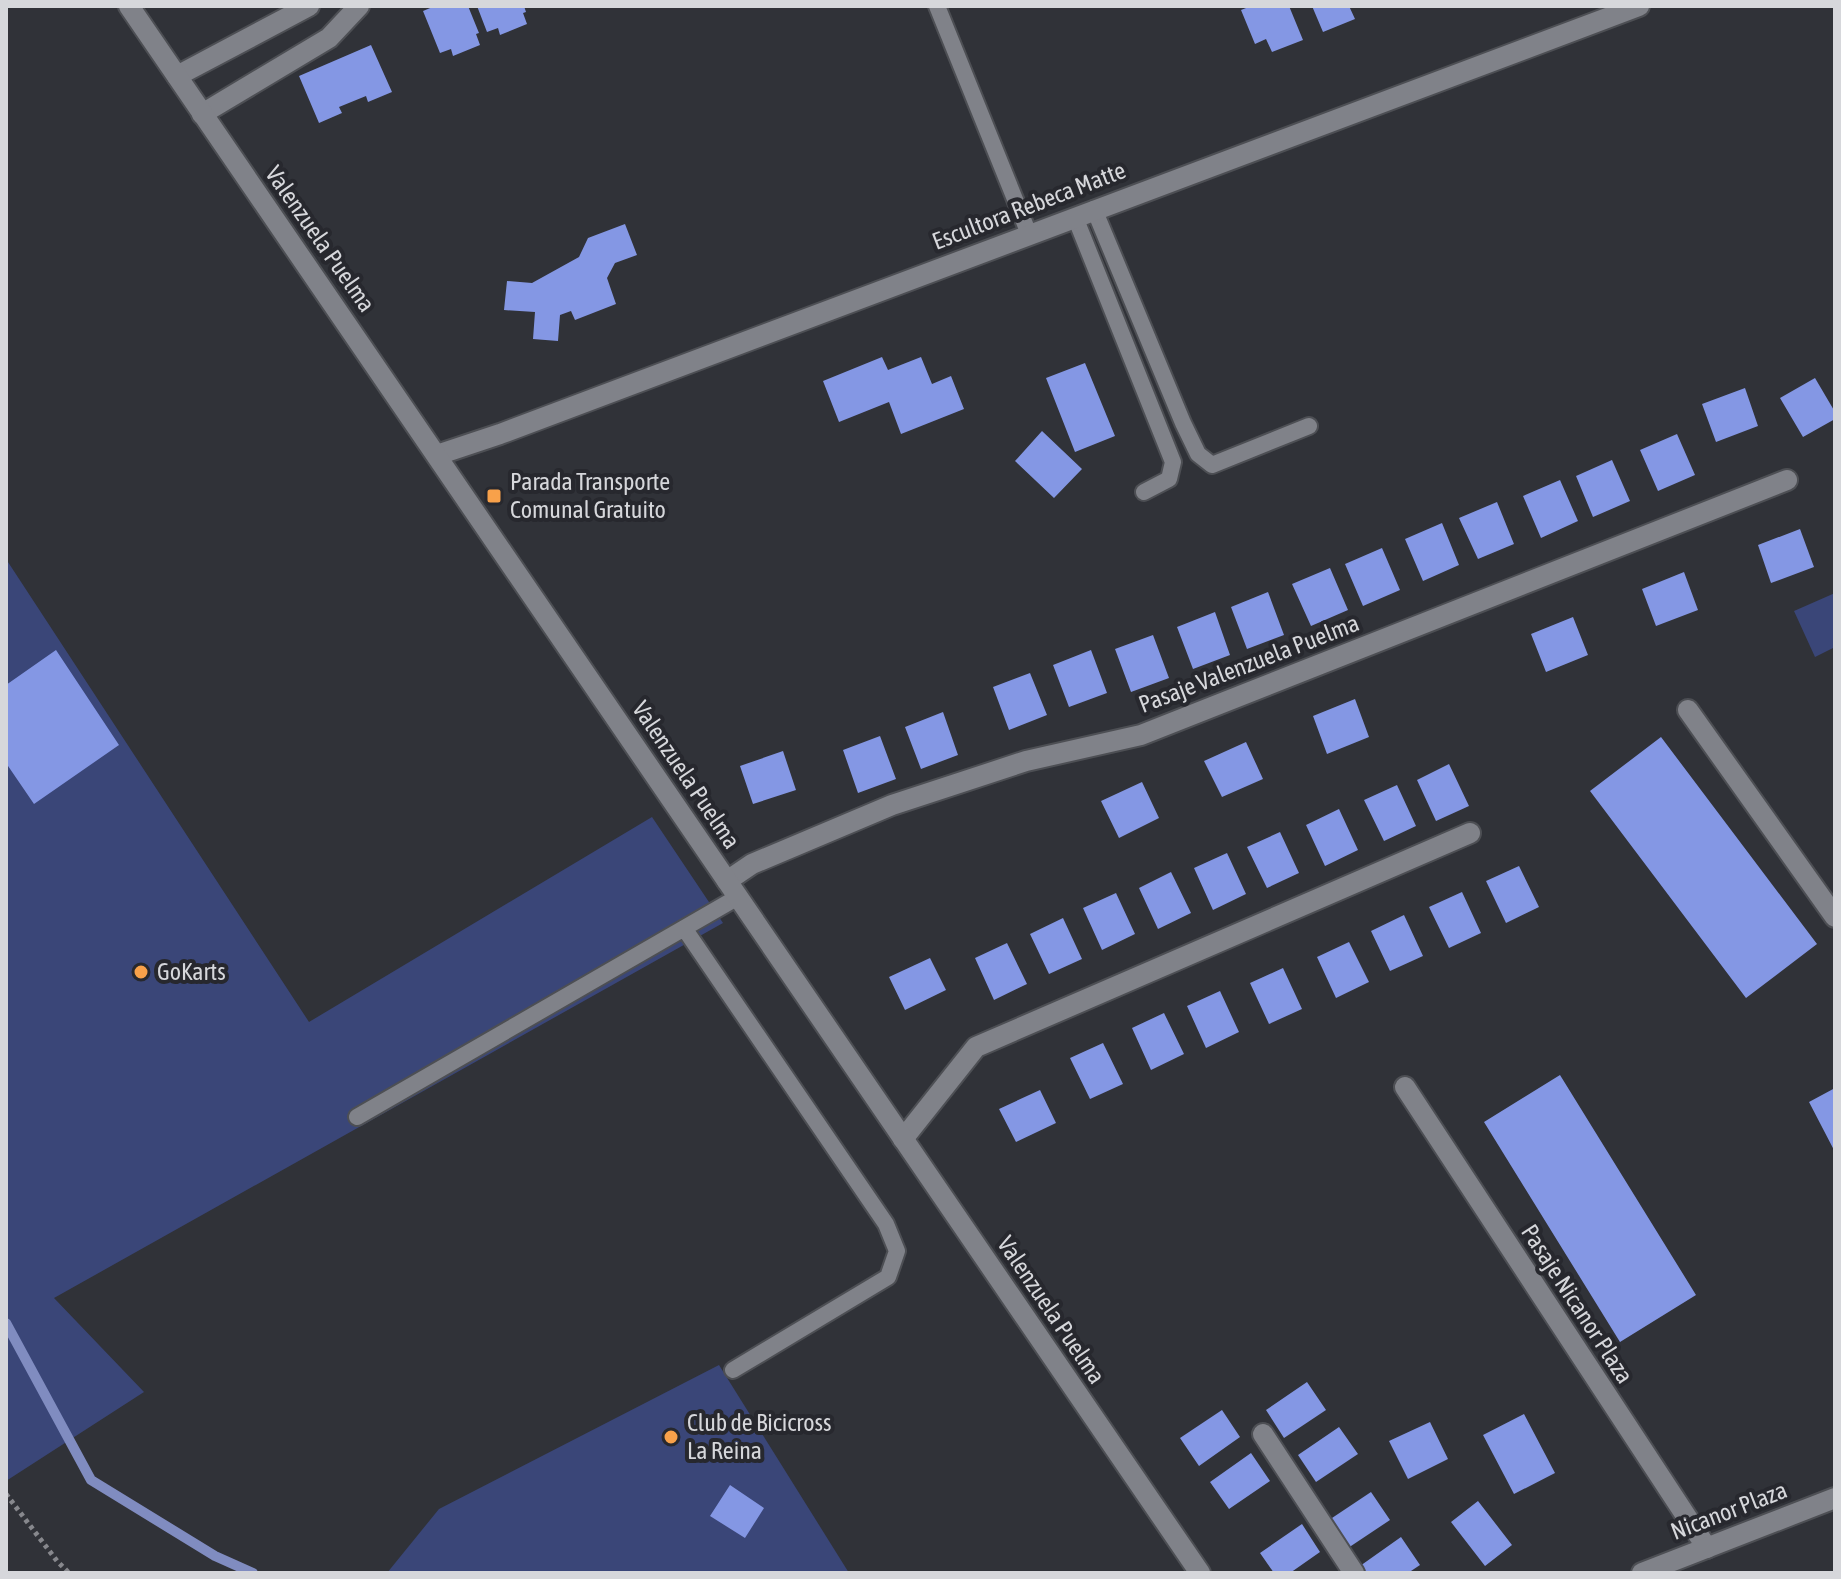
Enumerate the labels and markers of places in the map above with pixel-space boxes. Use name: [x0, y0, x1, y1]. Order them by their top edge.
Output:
place label: Parada Transporte Comunal Gratuito: [510, 468, 670, 523]
marker: Parada Transporte Comunal Gratuito: [485, 487, 503, 505]
place label: GoKarts: [157, 958, 226, 985]
marker: GoKarts: [132, 963, 150, 981]
place label: Club de Bicicross La Reina: [687, 1409, 831, 1464]
marker: Club de Bicicross La Reina: [662, 1428, 680, 1446]

